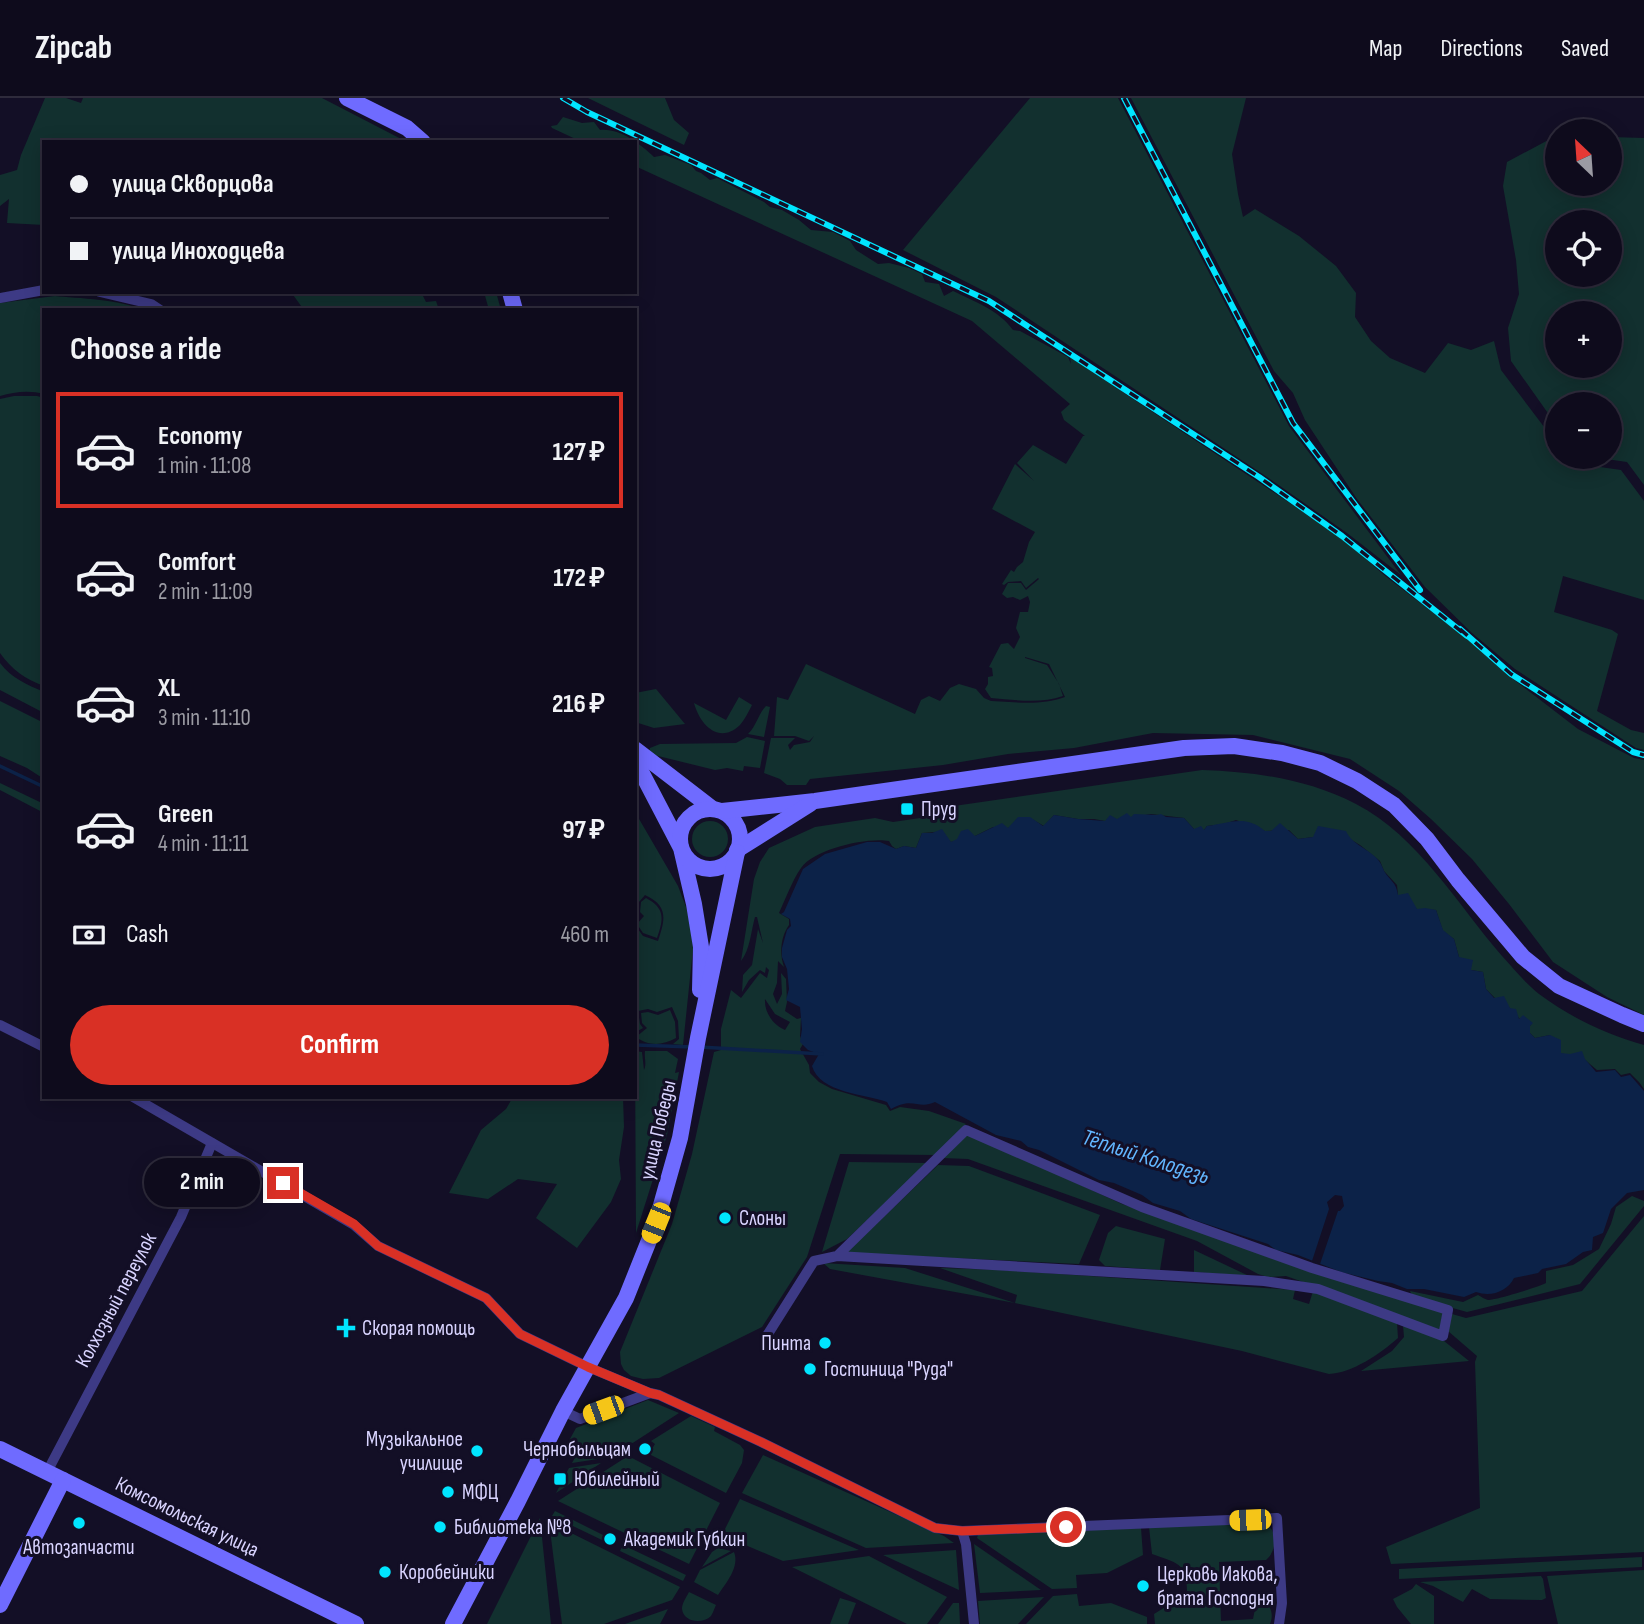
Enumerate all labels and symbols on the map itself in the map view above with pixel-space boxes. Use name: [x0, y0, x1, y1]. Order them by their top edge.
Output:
north arrow: [1545, 119, 1622, 196]
place label: Пруд: [921, 797, 957, 822]
marker: Пруд: [899, 801, 915, 817]
street label: улица Победы: [634, 1078, 682, 1182]
water label: Тёплый Колодезь: [1079, 1123, 1213, 1191]
callout: 2 min: [143, 1158, 258, 1208]
route end: [267, 1167, 299, 1199]
car: [639, 1200, 674, 1246]
place label: Слоны: [739, 1206, 786, 1231]
marker: Слоны: [717, 1210, 733, 1226]
street label: Колхозный переулок: [70, 1228, 162, 1372]
place label: Скорая помощь: [362, 1316, 475, 1341]
marker: Скорая помощь: [336, 1318, 356, 1338]
place label: Пинта: [761, 1331, 811, 1356]
marker: Пинта: [817, 1335, 833, 1351]
place label: Гостиница "Руда": [824, 1357, 953, 1382]
marker: Гостиница "Руда": [802, 1361, 818, 1377]
car: [580, 1393, 627, 1427]
place label: Музыкальное училище: [366, 1427, 463, 1476]
place label: Чернобыльцам: [523, 1437, 631, 1462]
marker: Чернобыльцам: [637, 1441, 653, 1457]
marker: Музыкальное училище: [469, 1443, 485, 1459]
place label: Юбилейный: [574, 1467, 660, 1492]
street label: Комсомольская улица: [111, 1471, 263, 1563]
marker: Юбилейный: [552, 1471, 568, 1487]
place label: МФЦ: [462, 1480, 499, 1505]
marker: МФЦ: [440, 1484, 456, 1500]
car: [1229, 1509, 1272, 1531]
route start: [1050, 1511, 1082, 1543]
marker: Автозапчасти: [71, 1515, 87, 1531]
place label: Библиотека №8: [454, 1515, 572, 1540]
marker: Библиотека №8: [432, 1519, 448, 1535]
place label: Академик Губкин: [623, 1527, 745, 1552]
marker: Академик Губкин: [602, 1531, 618, 1547]
place label: Автозапчасти: [22, 1535, 135, 1560]
place label: Коробейники: [399, 1560, 495, 1585]
place label: Церковь Иакова, брата Господня: [1157, 1562, 1277, 1611]
marker: Коробейники: [377, 1564, 393, 1580]
marker: Церковь Иакова, брата Господня: [1135, 1578, 1151, 1594]

